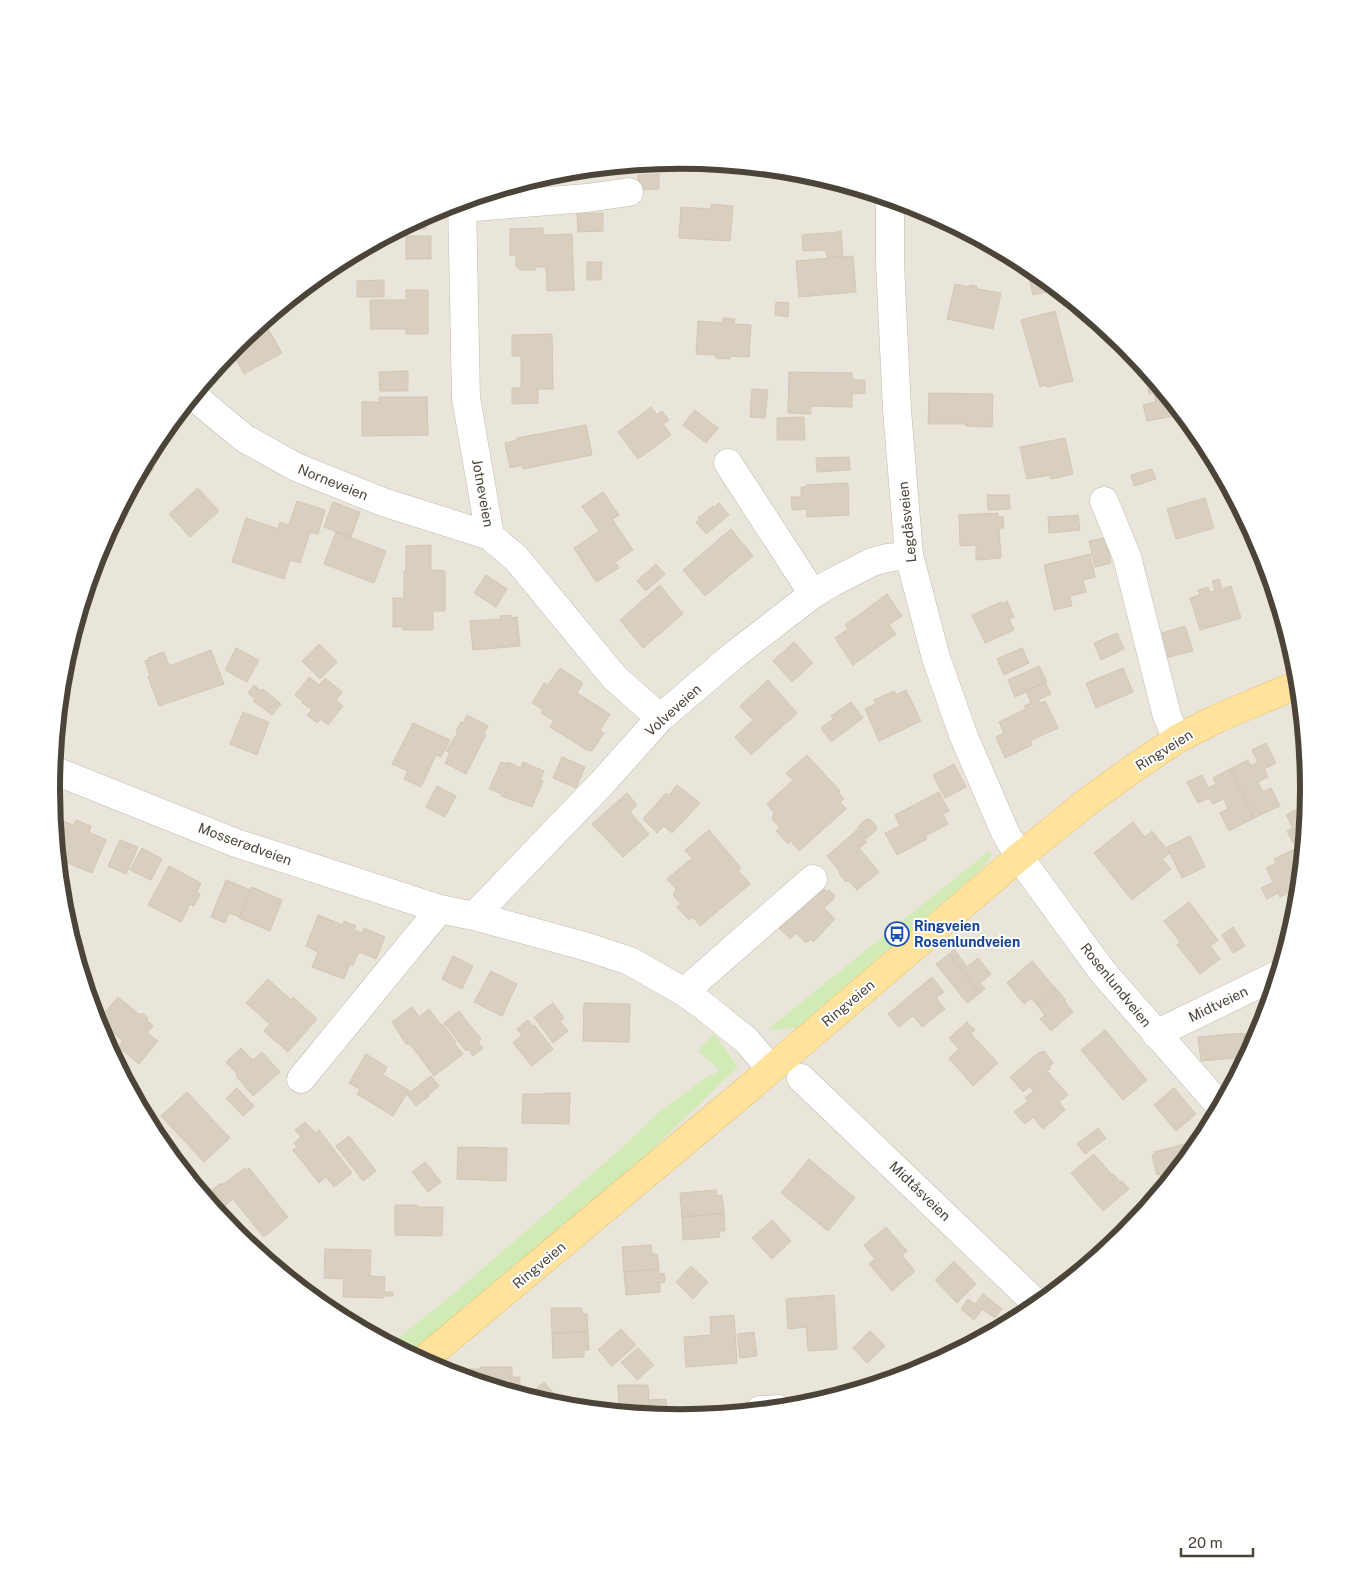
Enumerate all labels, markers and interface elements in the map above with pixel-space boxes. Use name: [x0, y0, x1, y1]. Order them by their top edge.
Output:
street label: Jotneveien: [469, 458, 497, 528]
street label: Norneveien: [296, 461, 370, 503]
street label: Legdåsveien: [895, 481, 919, 563]
street label: Volveveien: [642, 681, 704, 739]
street label: Ringveien: [1133, 726, 1195, 774]
street label: Mosserødveien: [196, 820, 294, 868]
place label: Ringveien Rosenlundveien: [914, 918, 1020, 950]
bus stop icon: Ringveien Rosenlundveien: [884, 921, 910, 947]
street label: Rosenlundveien: [1077, 940, 1155, 1030]
street label: Ringveien: [818, 976, 878, 1030]
street label: Midtveien: [1186, 983, 1250, 1025]
street label: Midtåsveien: [886, 1158, 954, 1224]
street label: Ringveien: [509, 1238, 569, 1292]
scale bar: [1181, 1526, 1254, 1558]
text: 20 m: [1188, 1534, 1223, 1551]

